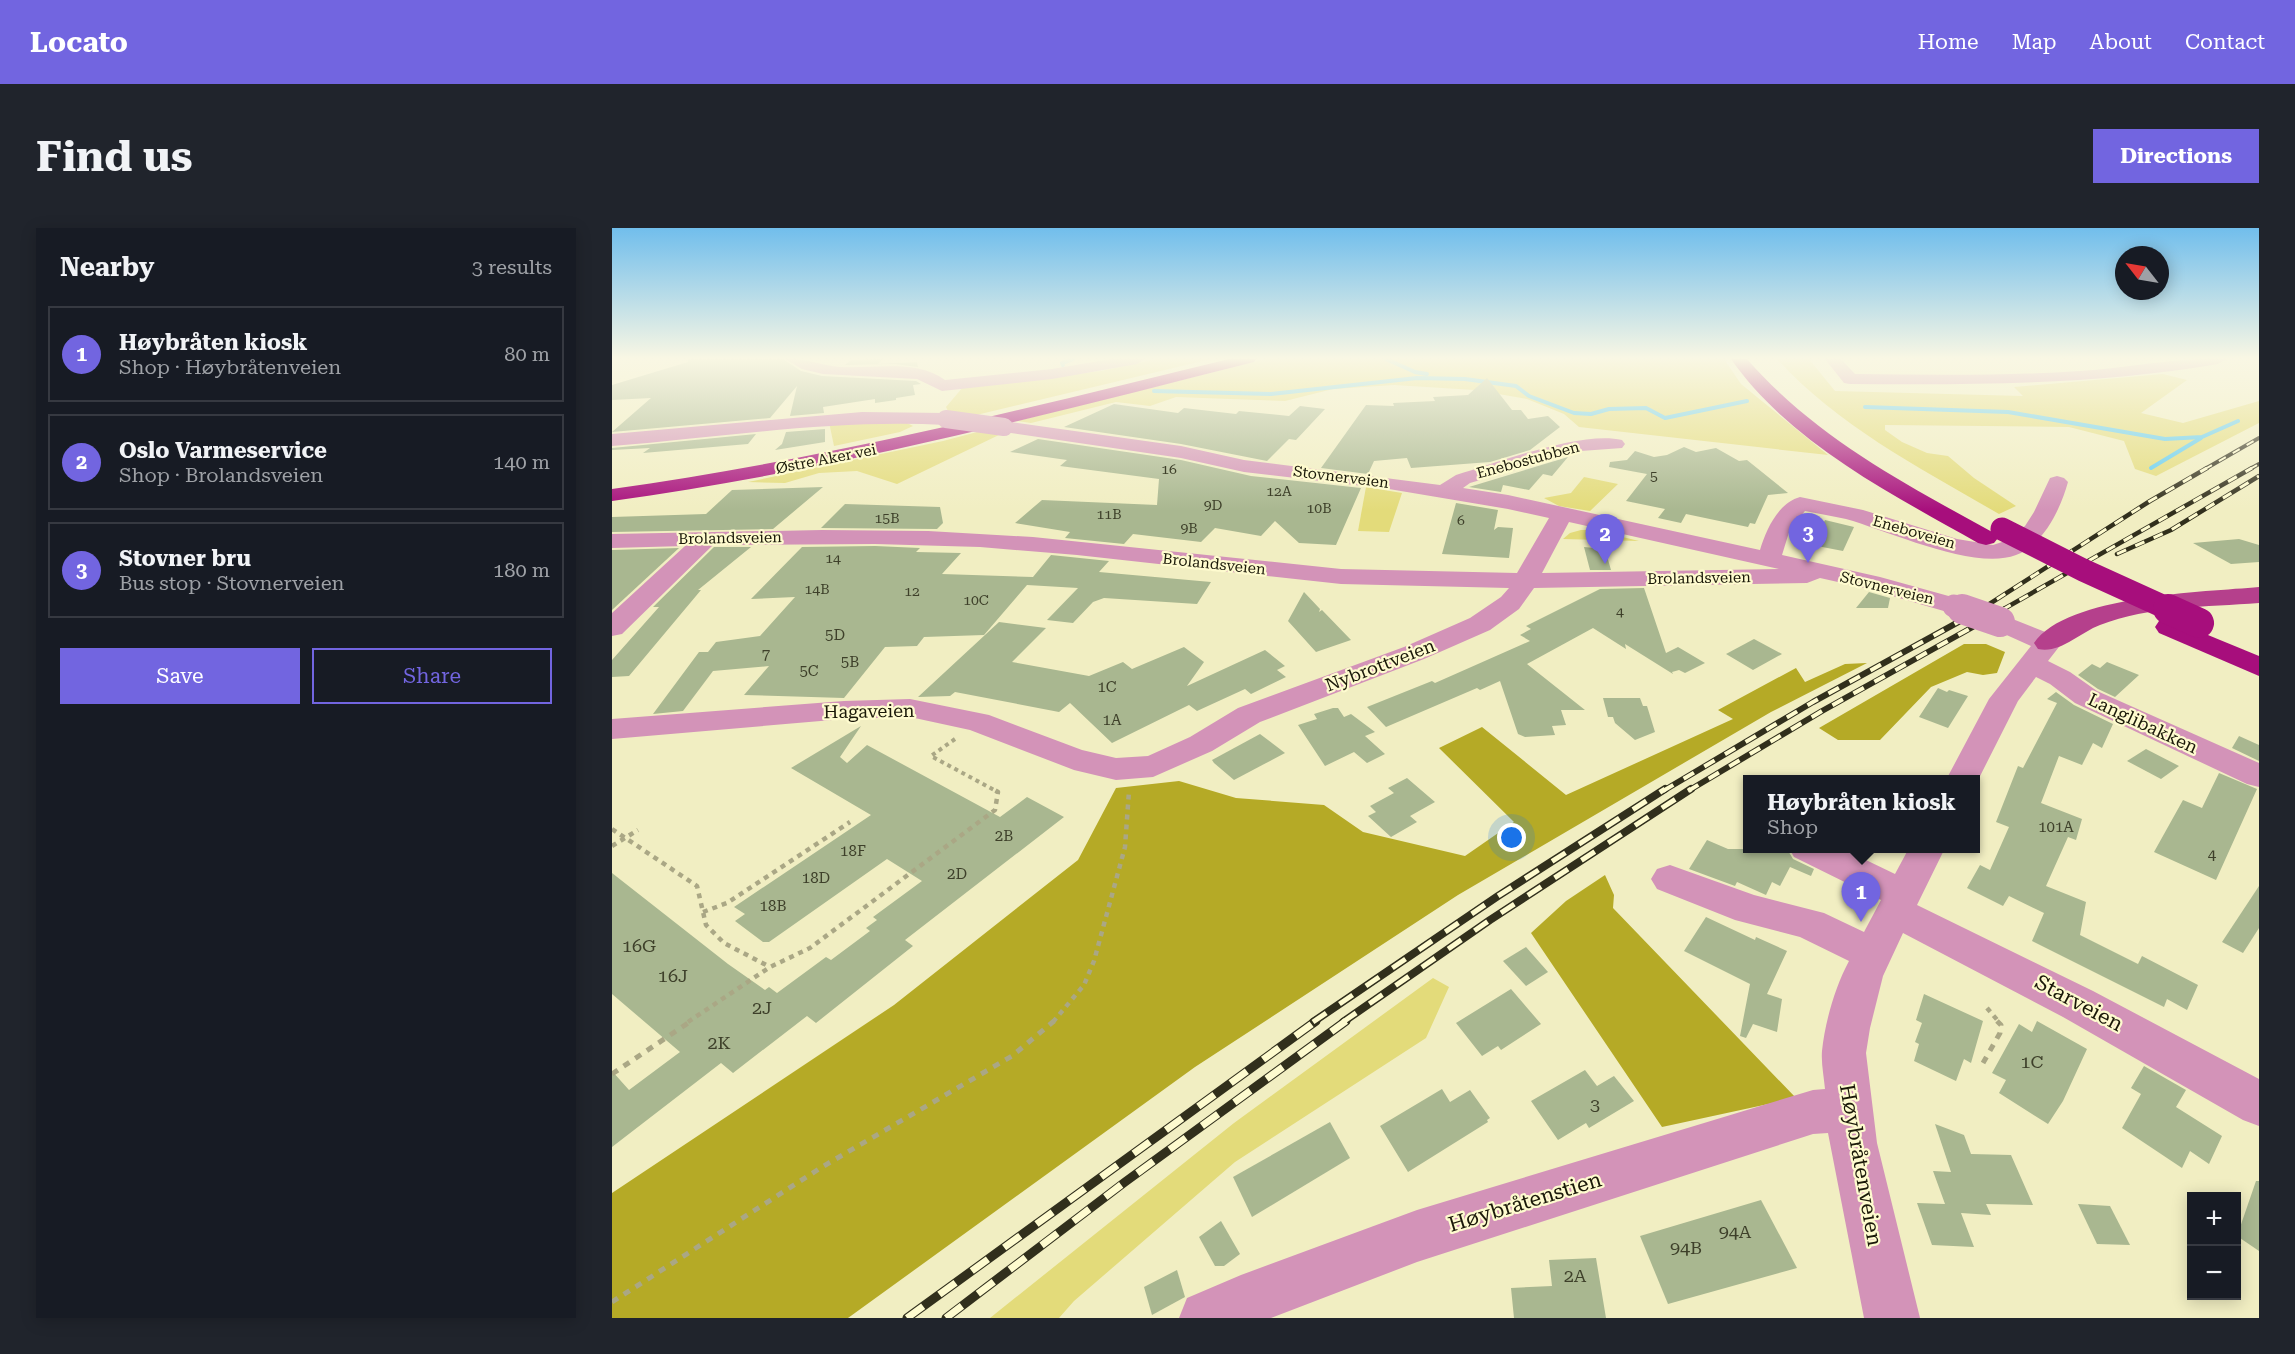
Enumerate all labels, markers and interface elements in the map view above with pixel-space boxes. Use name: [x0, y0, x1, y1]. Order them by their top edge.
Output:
text: Locato: [30, 26, 128, 59]
text: Home: [1918, 30, 1979, 54]
text: Map: [2012, 30, 2057, 54]
text: About: [2090, 30, 2152, 54]
text: Contact: [2185, 30, 2265, 54]
button: Directions: [2093, 129, 2259, 183]
text: Find us: [36, 132, 193, 181]
north arrow: [2115, 246, 2169, 300]
text: Nearby: [60, 252, 154, 282]
text: 3 results: [472, 255, 552, 279]
text: Høybråten kiosk: [119, 330, 307, 355]
text: 1: [76, 342, 87, 366]
text: 80 m: [504, 342, 550, 366]
text: Shop · Høybråtenveien: [119, 355, 341, 379]
text: Oslo Varmeservice: [119, 438, 327, 463]
street label: Enebostubben: [1475, 438, 1582, 482]
street label: Østre Aker vei: [774, 440, 878, 478]
text: 2: [76, 450, 87, 474]
text: 140 m: [493, 450, 550, 474]
house number: 16: [1161, 461, 1177, 477]
street label: Stovnerveien: [1292, 462, 1390, 492]
text: Shop · Brolandsveien: [119, 463, 323, 487]
house number: 5: [1650, 468, 1658, 484]
house number: 12A: [1266, 483, 1292, 499]
house number: 9D: [1204, 497, 1223, 513]
house number: 10B: [1306, 500, 1332, 516]
house number: 11B: [1096, 506, 1122, 522]
house number: 15B: [874, 510, 900, 526]
house number: 6: [1457, 512, 1465, 528]
street label: Eneboveien: [1871, 512, 1958, 552]
pin: 2: [1586, 514, 1624, 564]
pin: 3: [1788, 514, 1828, 563]
house number: 9B: [1180, 520, 1198, 536]
street label: Brolandsveien: [678, 528, 782, 548]
text: Stovner bru: [119, 546, 251, 571]
house number: 14: [825, 550, 841, 566]
street label: Brolandsveien: [1162, 550, 1267, 578]
text: 3: [76, 558, 87, 582]
text: 180 m: [493, 558, 550, 582]
street label: Brolandsveien: [1647, 568, 1751, 588]
street label: Stovnerveien: [1838, 568, 1936, 608]
text: Bus stop · Stovnerveien: [119, 571, 345, 595]
house number: 14B: [804, 581, 830, 597]
house number: 12: [904, 583, 920, 599]
house number: 10C: [963, 592, 989, 608]
house number: 4: [1616, 603, 1624, 619]
house number: 5D: [825, 626, 845, 644]
street label: Nybrottveien: [1322, 634, 1438, 696]
house number: 7: [762, 645, 770, 663]
button: Save: [60, 648, 300, 704]
button: Share: [312, 648, 552, 704]
house number: 5B: [841, 653, 859, 671]
house number: 5C: [799, 662, 819, 680]
house number: 1C: [1097, 678, 1117, 696]
street label: Langlibakken: [2085, 688, 2202, 758]
street label: Hagaveien: [823, 700, 915, 722]
house number: 1A: [1103, 711, 1122, 729]
popup: [1743, 775, 1980, 853]
text: Høybråten kiosk: [1767, 790, 1956, 815]
text: Shop: [1767, 815, 1818, 839]
house number: 101A: [2038, 818, 2074, 836]
your location: [1497, 823, 1526, 852]
house number: 2B: [995, 827, 1013, 845]
house number: 18F: [840, 842, 866, 860]
house number: 4: [2208, 846, 2217, 864]
house number: 2D: [947, 865, 967, 883]
house number: 18D: [802, 869, 830, 887]
pin: 1: [1842, 872, 1880, 922]
house number: 18B: [760, 897, 786, 915]
house number: 16G: [622, 935, 656, 956]
house number: 16J: [658, 965, 688, 986]
street label: Starveien: [2031, 970, 2127, 1036]
house number: 2J: [752, 997, 772, 1018]
house number: 2K: [707, 1032, 731, 1053]
house number: 1C: [2021, 1051, 2044, 1072]
street label: Høybråtenveien: [1835, 1082, 1887, 1248]
house number: 3: [1590, 1094, 1600, 1115]
street label: Høybråtenstien: [1446, 1167, 1605, 1237]
map controls: [2187, 1192, 2241, 1300]
button: +: [2187, 1192, 2241, 1246]
house number: 94A: [1719, 1221, 1752, 1242]
house number: 94B: [1670, 1237, 1702, 1258]
button: −: [2187, 1246, 2241, 1300]
house number: 2A: [1564, 1265, 1587, 1286]

